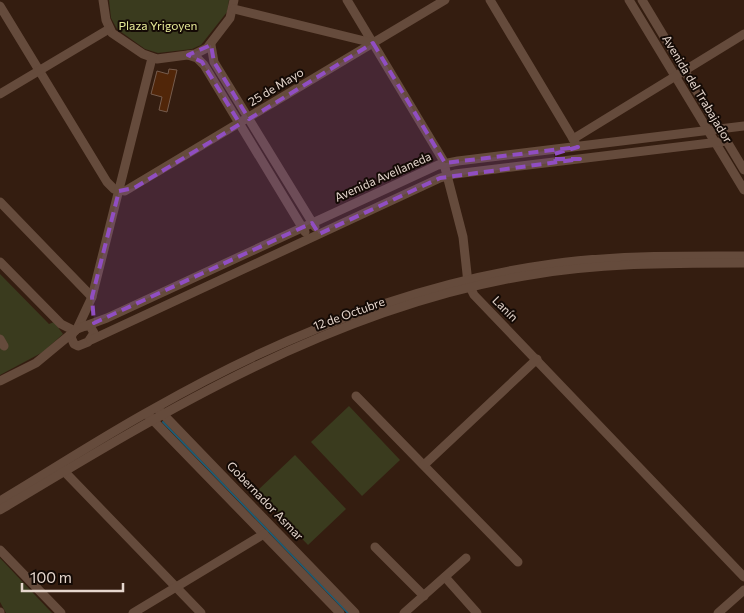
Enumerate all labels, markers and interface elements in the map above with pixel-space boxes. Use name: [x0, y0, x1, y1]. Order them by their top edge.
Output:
park label: Plaza Yrigoyen: [119, 18, 197, 32]
street label: Avenida del Trabajador: [660, 32, 736, 145]
street label: 25 de Mayo: [245, 64, 306, 108]
street label: Avenida Avellaneda: [332, 148, 433, 204]
street label: Lanín: [490, 293, 521, 324]
street label: 12 de Octubre: [311, 294, 386, 332]
street label: Gobernador Asmar: [225, 458, 307, 543]
scale bar: [22, 560, 124, 592]
text: 100 m: [30, 568, 72, 586]

